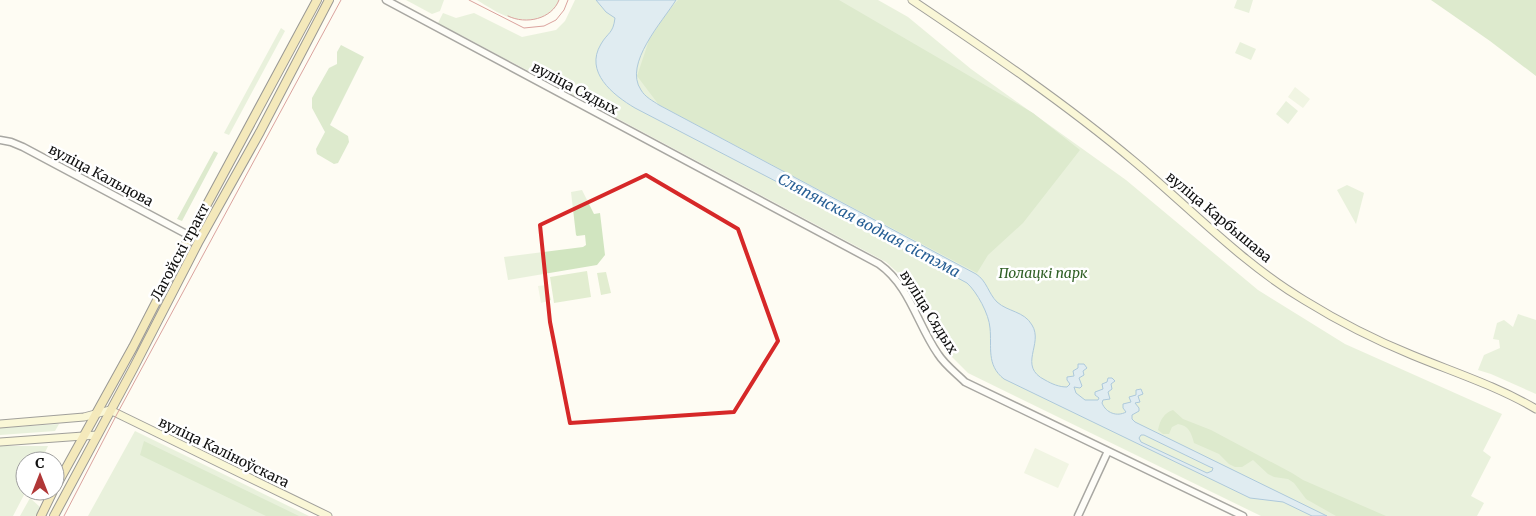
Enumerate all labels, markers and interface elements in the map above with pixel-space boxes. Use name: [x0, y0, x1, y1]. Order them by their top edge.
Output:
street label: вуліца Сядых: [529, 58, 622, 119]
street label: вуліца Кальцова: [46, 140, 157, 210]
street label: вуліца Карбышава: [1162, 167, 1276, 267]
water label: Сляпянская водная сістэма: [775, 169, 963, 281]
street label: Лагойскі тракт: [147, 200, 214, 304]
park label: Полацкі парк: [999, 264, 1088, 282]
street label: вуліца Сядых: [896, 267, 962, 358]
street label: вуліца Каліноўскага: [156, 413, 293, 492]
north arrow: [15, 451, 65, 501]
text: С: [35, 454, 45, 472]

